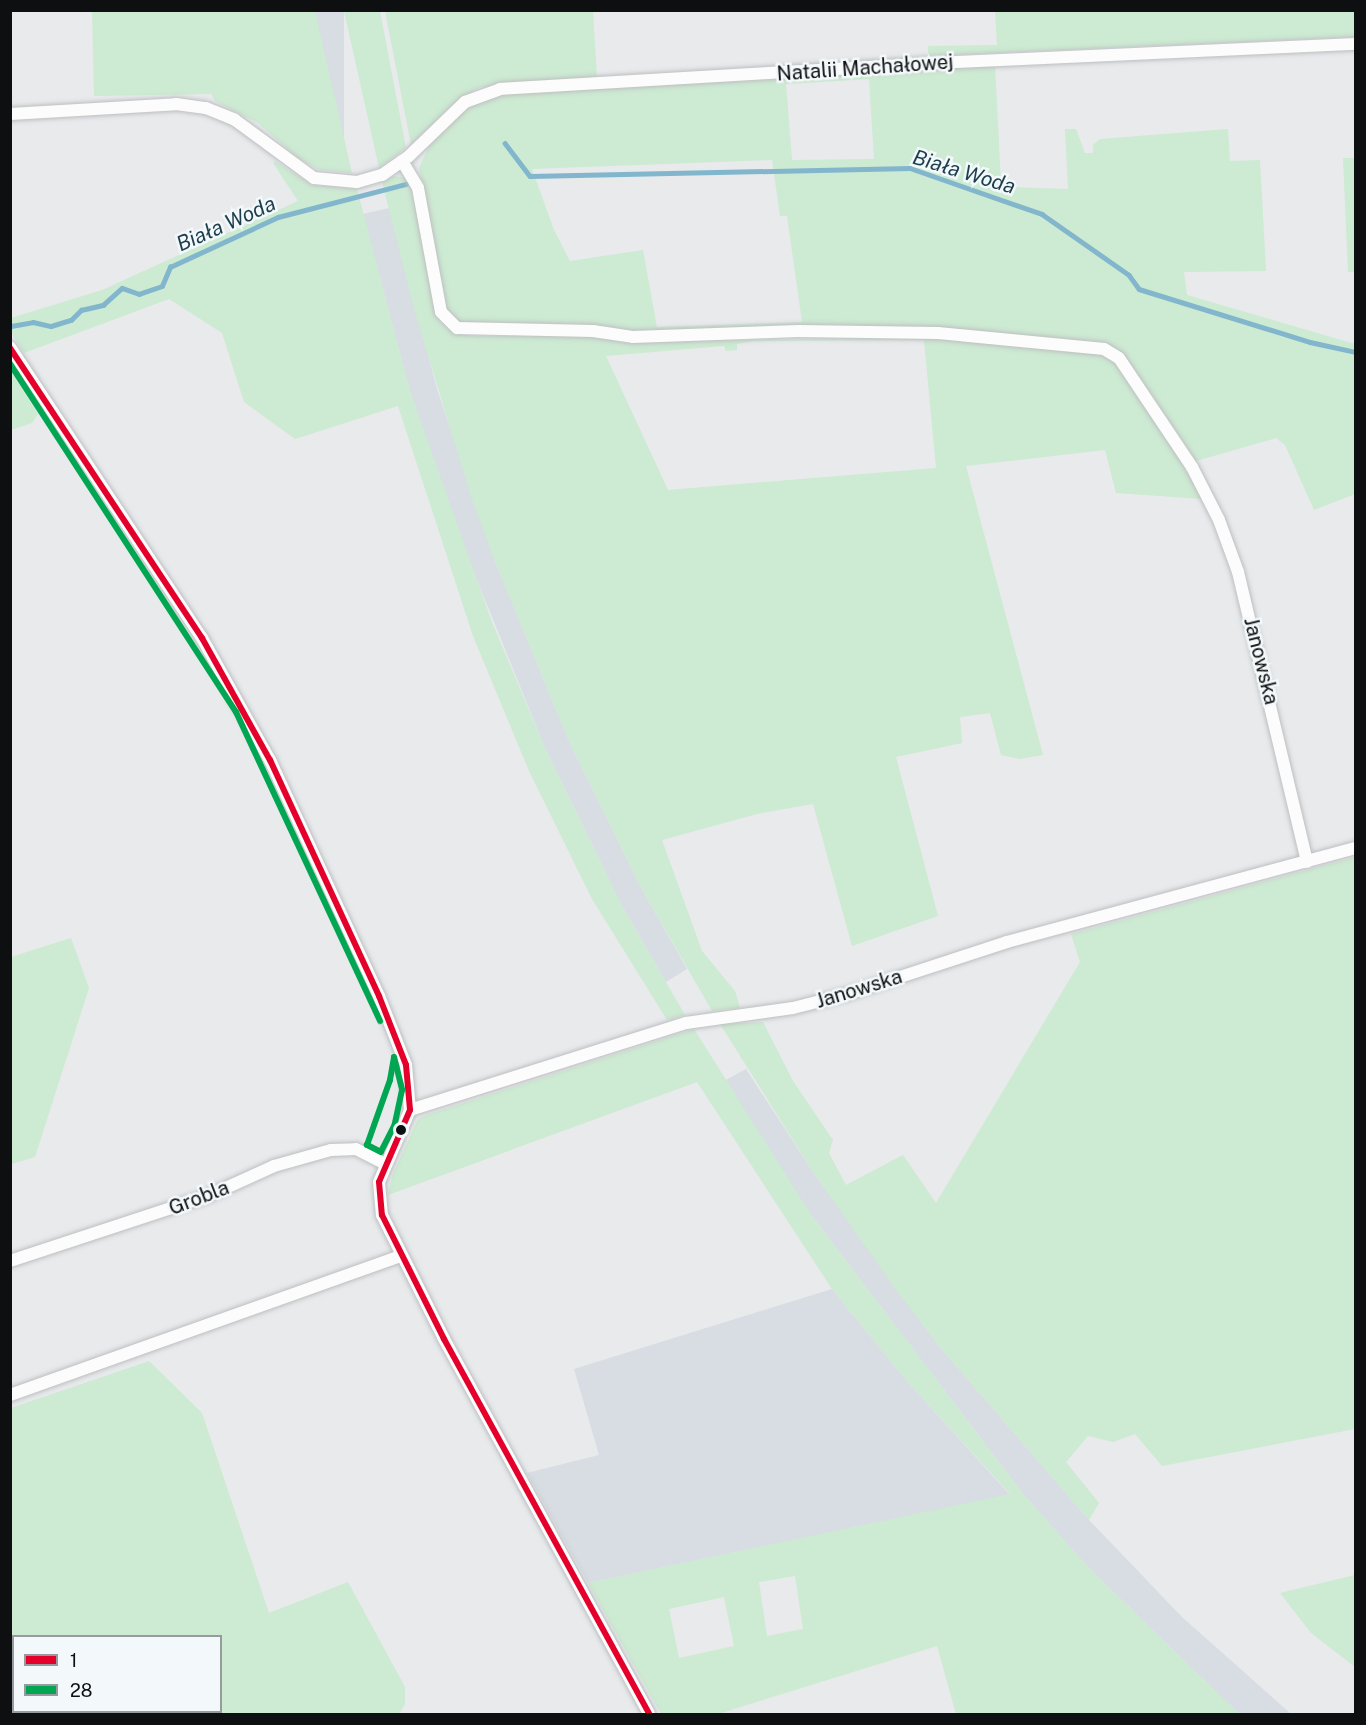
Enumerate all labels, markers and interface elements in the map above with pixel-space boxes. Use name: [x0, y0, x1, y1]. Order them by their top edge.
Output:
street label: Natalii Machałowej: [776, 50, 954, 86]
water label: Biała Woda: [909, 144, 1019, 200]
water label: Biała Woda: [172, 191, 280, 257]
street label: Janowska: [1239, 615, 1283, 707]
street label: Janowska: [813, 965, 905, 1013]
unlabelled marker: [395, 1124, 407, 1136]
street label: Grobla: [165, 1176, 233, 1220]
legend: [12, 1635, 222, 1713]
text: 1: [70, 1650, 77, 1671]
text: 28: [70, 1680, 92, 1701]

